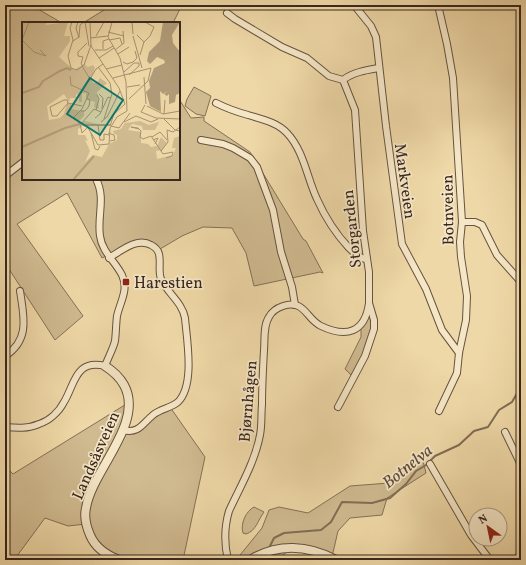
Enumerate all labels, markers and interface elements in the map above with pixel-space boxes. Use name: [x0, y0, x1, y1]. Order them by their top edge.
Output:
inset map: [22, 22, 180, 180]
street label: Markveien: [388, 142, 420, 221]
street label: Botnveien: [437, 174, 461, 246]
street label: Storgarden: [338, 189, 368, 269]
place label: Harestien: [134, 273, 203, 295]
marker: Harestien: [121, 277, 131, 287]
street label: Bjørnhågen: [234, 359, 264, 443]
street label: Landsåsveien: [68, 408, 126, 504]
water label: Botnelva: [378, 440, 438, 495]
north arrow: [468, 507, 508, 547]
text: N: [476, 511, 491, 528]

